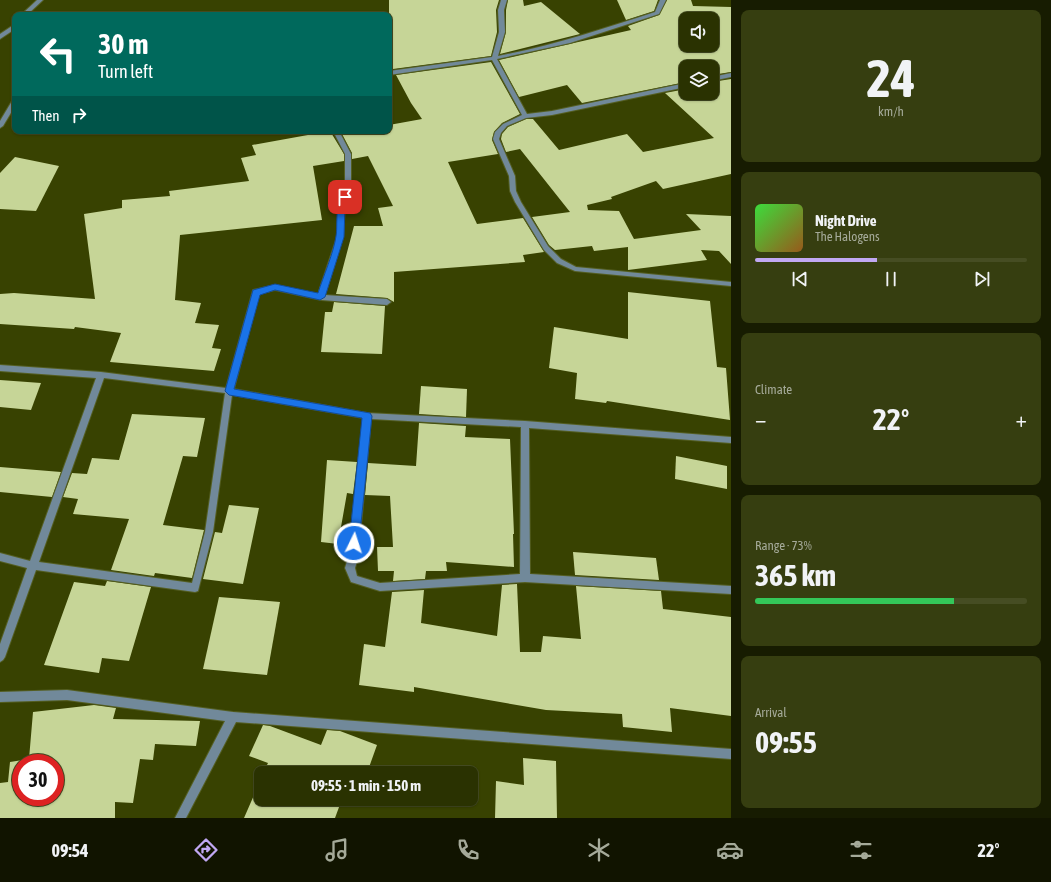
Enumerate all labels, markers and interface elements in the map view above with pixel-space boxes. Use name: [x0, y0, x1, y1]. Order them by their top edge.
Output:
map controls: [679, 12, 719, 100]
button: sound: [679, 12, 719, 52]
icon: left: [32, 28, 84, 80]
text: 30 m: [98, 28, 148, 60]
text: 24: [867, 48, 915, 108]
button: layers: [679, 60, 719, 100]
text: Turn left: [98, 61, 153, 82]
icon: right: [68, 104, 90, 126]
text: km/h: [878, 104, 904, 119]
text: Then: [32, 107, 60, 124]
pin: [328, 180, 362, 214]
icon: arrive: [334, 186, 356, 208]
text: Night Drive: [815, 212, 877, 229]
text: The Halogens: [815, 229, 880, 244]
icon: previous: [789, 268, 811, 290]
icon: pause: [880, 268, 902, 290]
icon: next: [971, 268, 993, 290]
text: Climate: [755, 382, 792, 397]
text: 22°: [873, 402, 909, 436]
text: −: [755, 406, 766, 432]
text: +: [1016, 406, 1027, 432]
position arrow: [333, 522, 375, 564]
text: Range · 73%: [755, 538, 812, 553]
text: 365 km: [755, 558, 836, 592]
text: Arrival: [755, 705, 787, 720]
text: 09:55: [755, 725, 817, 759]
speed limit sign: 30: [12, 754, 64, 806]
text: 09:55 · 1 min · 150 m: [311, 777, 421, 794]
icon: directions: [192, 836, 220, 864]
icon: music: [323, 836, 351, 864]
icon: phone: [454, 836, 482, 864]
icon: climate: [585, 836, 613, 864]
icon: car: [716, 836, 744, 864]
icon: filters: [847, 836, 875, 864]
text: 09:54: [52, 840, 89, 861]
text: 22°: [978, 840, 999, 861]

